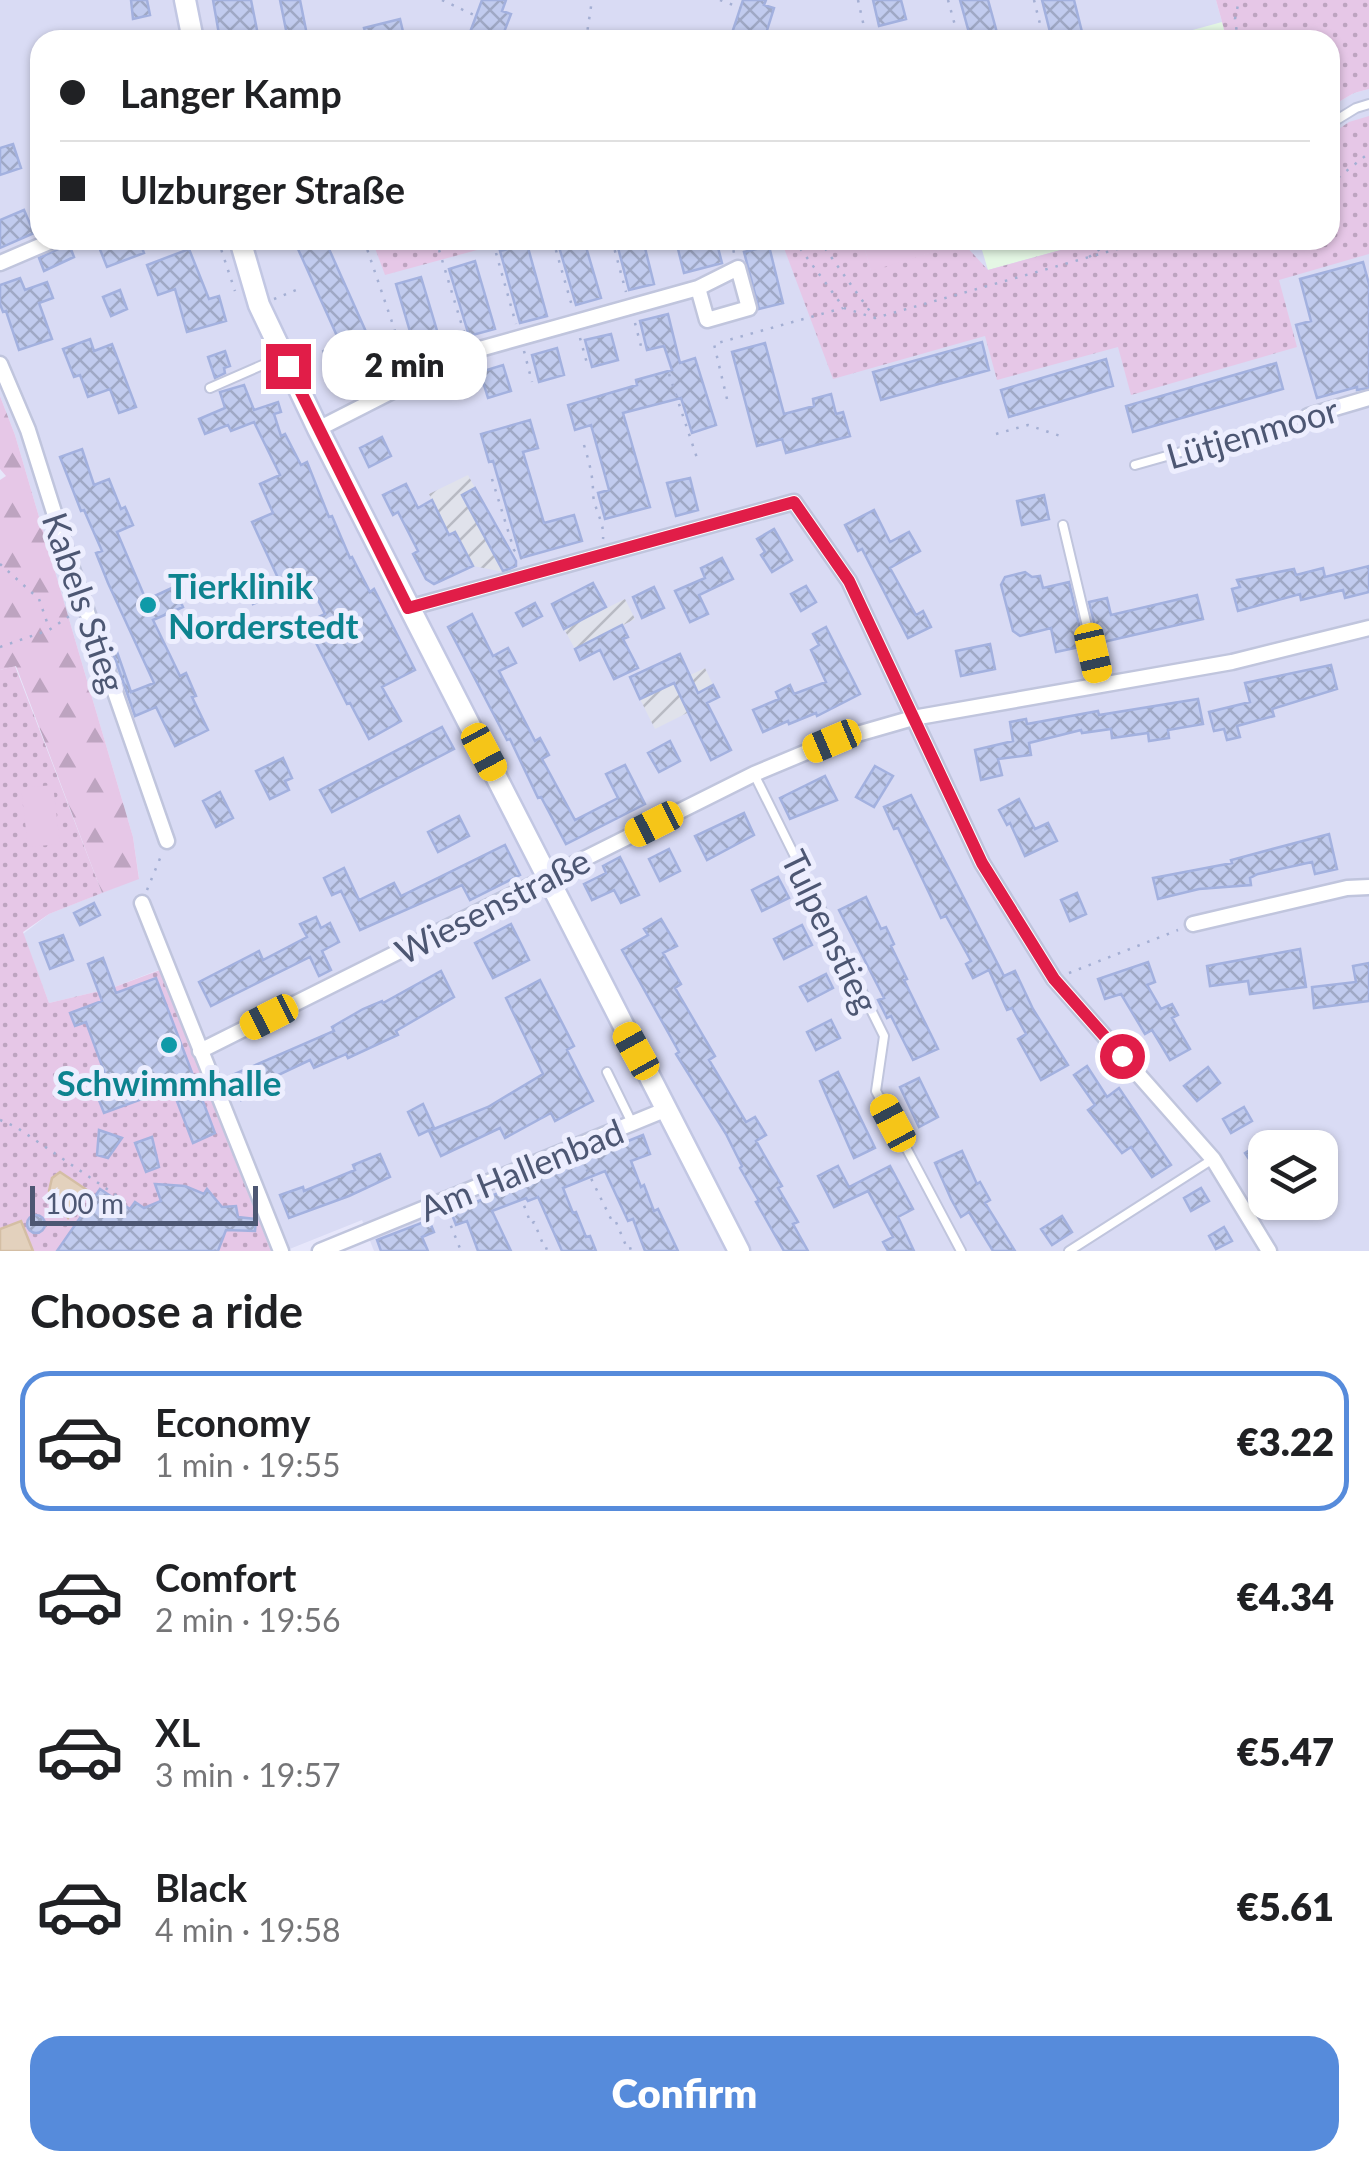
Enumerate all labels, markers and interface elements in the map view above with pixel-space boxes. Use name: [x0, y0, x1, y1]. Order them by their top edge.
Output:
text: Langer Kamp: [120, 70, 342, 116]
text: Ulzburger Straße: [120, 166, 405, 212]
callout: 2 min: [323, 331, 488, 401]
route end: [266, 344, 311, 389]
text: 2 min: [365, 345, 444, 384]
street label: Lütjenmoor: [1161, 387, 1343, 477]
street label: Kabels Stieg: [35, 507, 135, 697]
place label: Tierklinik Norderstedt: [168, 564, 359, 646]
marker: Tierklinik Norderstedt: [137, 594, 159, 616]
car: [1072, 620, 1114, 686]
car: [799, 715, 865, 767]
car: [457, 718, 511, 786]
car: [620, 797, 688, 851]
street label: Wiesenstraße: [388, 838, 596, 972]
street label: Tulpenstieg: [774, 843, 888, 1019]
car: [235, 990, 303, 1044]
car: [608, 1017, 664, 1085]
marker: Schwimmhalle: [158, 1034, 180, 1056]
route start: [1100, 1034, 1145, 1079]
place label: Schwimmhalle: [57, 1061, 281, 1103]
car: [866, 1089, 920, 1157]
street label: Am Hallenbad: [413, 1109, 629, 1229]
map controls: [1248, 1130, 1338, 1220]
button: layers: [1248, 1130, 1338, 1220]
scale bar: [30, 1181, 258, 1226]
text: 100 m: [45, 1186, 124, 1220]
text: Choose a ride: [30, 1284, 303, 1338]
icon: car: [35, 1396, 125, 1486]
text: Economy: [155, 1399, 310, 1445]
text: €3.22: [1237, 1418, 1334, 1464]
text: 1 min · 19:55: [155, 1445, 341, 1484]
icon: car: [35, 1551, 125, 1641]
text: Comfort: [155, 1554, 296, 1600]
text: €4.34: [1237, 1573, 1334, 1619]
text: 2 min · 19:56: [155, 1600, 341, 1639]
icon: car: [35, 1706, 125, 1796]
text: XL: [155, 1709, 200, 1755]
text: €5.47: [1237, 1728, 1334, 1774]
text: 3 min · 19:57: [155, 1755, 341, 1794]
icon: car: [35, 1861, 125, 1951]
text: Black: [155, 1864, 247, 1910]
text: €5.61: [1237, 1883, 1334, 1929]
text: 4 min · 19:58: [155, 1910, 341, 1949]
button: Confirm: [30, 2036, 1339, 2151]

